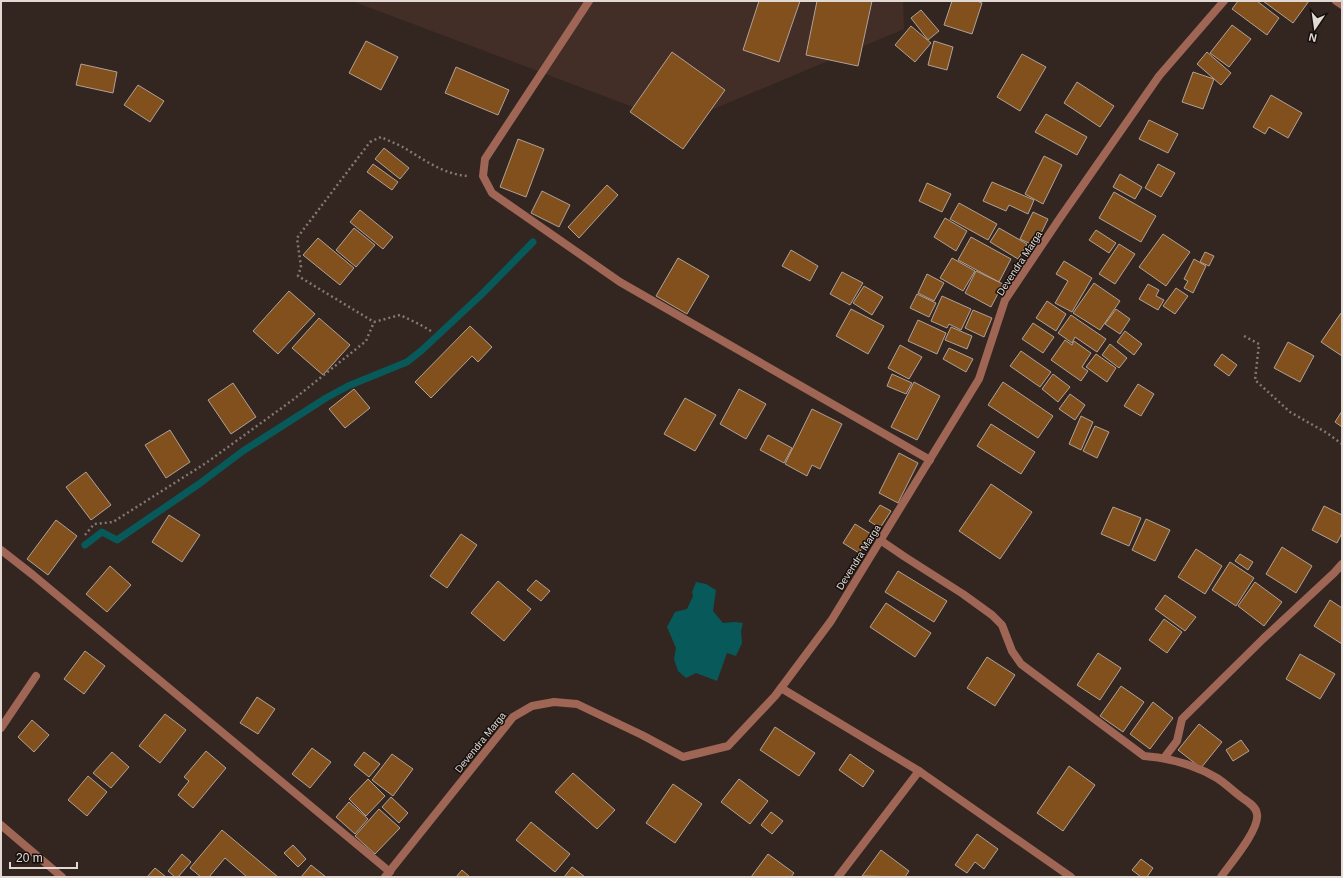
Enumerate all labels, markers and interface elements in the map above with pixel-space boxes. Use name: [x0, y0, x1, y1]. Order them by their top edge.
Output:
north arrow: [1295, 8, 1335, 48]
text: N: [1307, 31, 1318, 44]
street label: Devendra Marga: [995, 229, 1045, 298]
street label: Devendra Marga: [834, 522, 883, 592]
street label: Devendra Marga: [453, 710, 508, 775]
scale bar: [10, 844, 77, 870]
text: 20 m: [16, 851, 43, 865]

